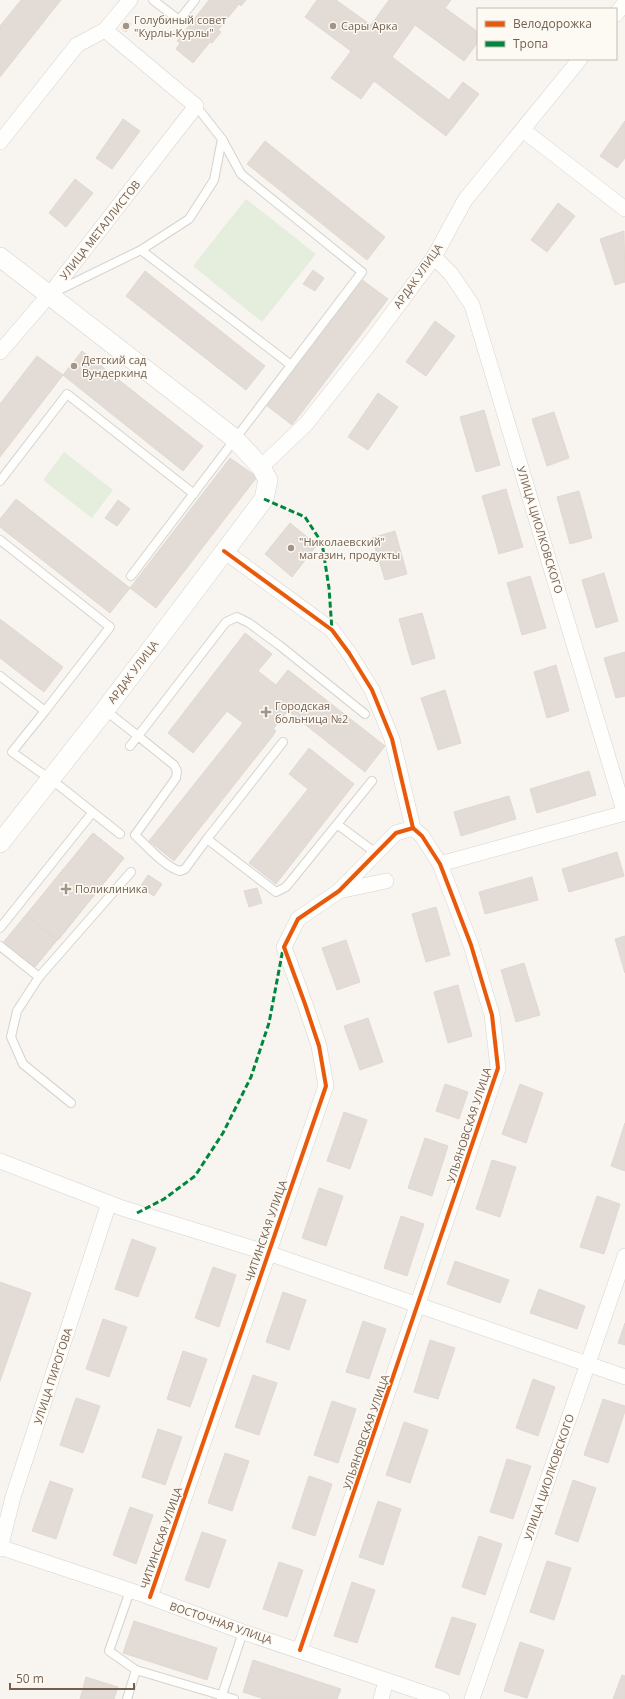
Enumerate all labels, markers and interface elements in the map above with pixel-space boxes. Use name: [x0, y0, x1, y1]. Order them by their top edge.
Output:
legend: [477, 8, 617, 60]
place label: Голубиный совет "Курлы-Курлы": [134, 12, 227, 40]
text: Велодорожка: [513, 15, 592, 32]
place label: Сары Арка: [341, 18, 398, 33]
marker: Голубиный совет "Курлы-Курлы": [121, 21, 131, 31]
marker: Сары Арка: [328, 21, 338, 31]
text: Тропа: [513, 35, 548, 52]
street label: УЛИЦА МЕТАЛЛИСТОВ: [56, 177, 143, 283]
street label: АРДАК УЛИЦА: [390, 240, 445, 311]
place label: Детский сад Вундеркинд: [82, 352, 147, 380]
marker: Детский сад Вундеркинд: [69, 361, 79, 371]
street label: УЛИЦА ЦИОЛКОВСКОГО: [514, 464, 567, 595]
place label: "Николаевский" магазин, продукты: [299, 534, 400, 562]
marker: "Николаевский" магазин, продукты: [286, 543, 296, 553]
street label: АРДАК УЛИЦА: [104, 637, 161, 706]
place label: Городская больница №2: [275, 698, 348, 726]
marker: Городская больница №2: [260, 706, 272, 718]
place label: Поликлиника: [75, 881, 148, 896]
marker: Поликлиника: [60, 883, 72, 895]
street label: УЛЬЯНОВСКАЯ УЛИЦА: [443, 1065, 494, 1185]
street label: ЧИТИНСКАЯ УЛИЦА: [241, 1178, 290, 1284]
street label: УЛИЦА ПИРОГОВА: [30, 1326, 75, 1426]
street label: УЛЬЯНОВСКАЯ УЛИЦА: [339, 1372, 392, 1491]
street label: УЛИЦА ЦИОЛКОВСКОГО: [520, 1412, 577, 1542]
street label: ЧИТИНСКАЯ УЛИЦА: [136, 1485, 185, 1591]
street label: ВОСТОЧНАЯ УЛИЦА: [168, 1598, 275, 1647]
scale bar: [10, 1665, 134, 1691]
text: 50 m: [16, 1670, 44, 1687]

